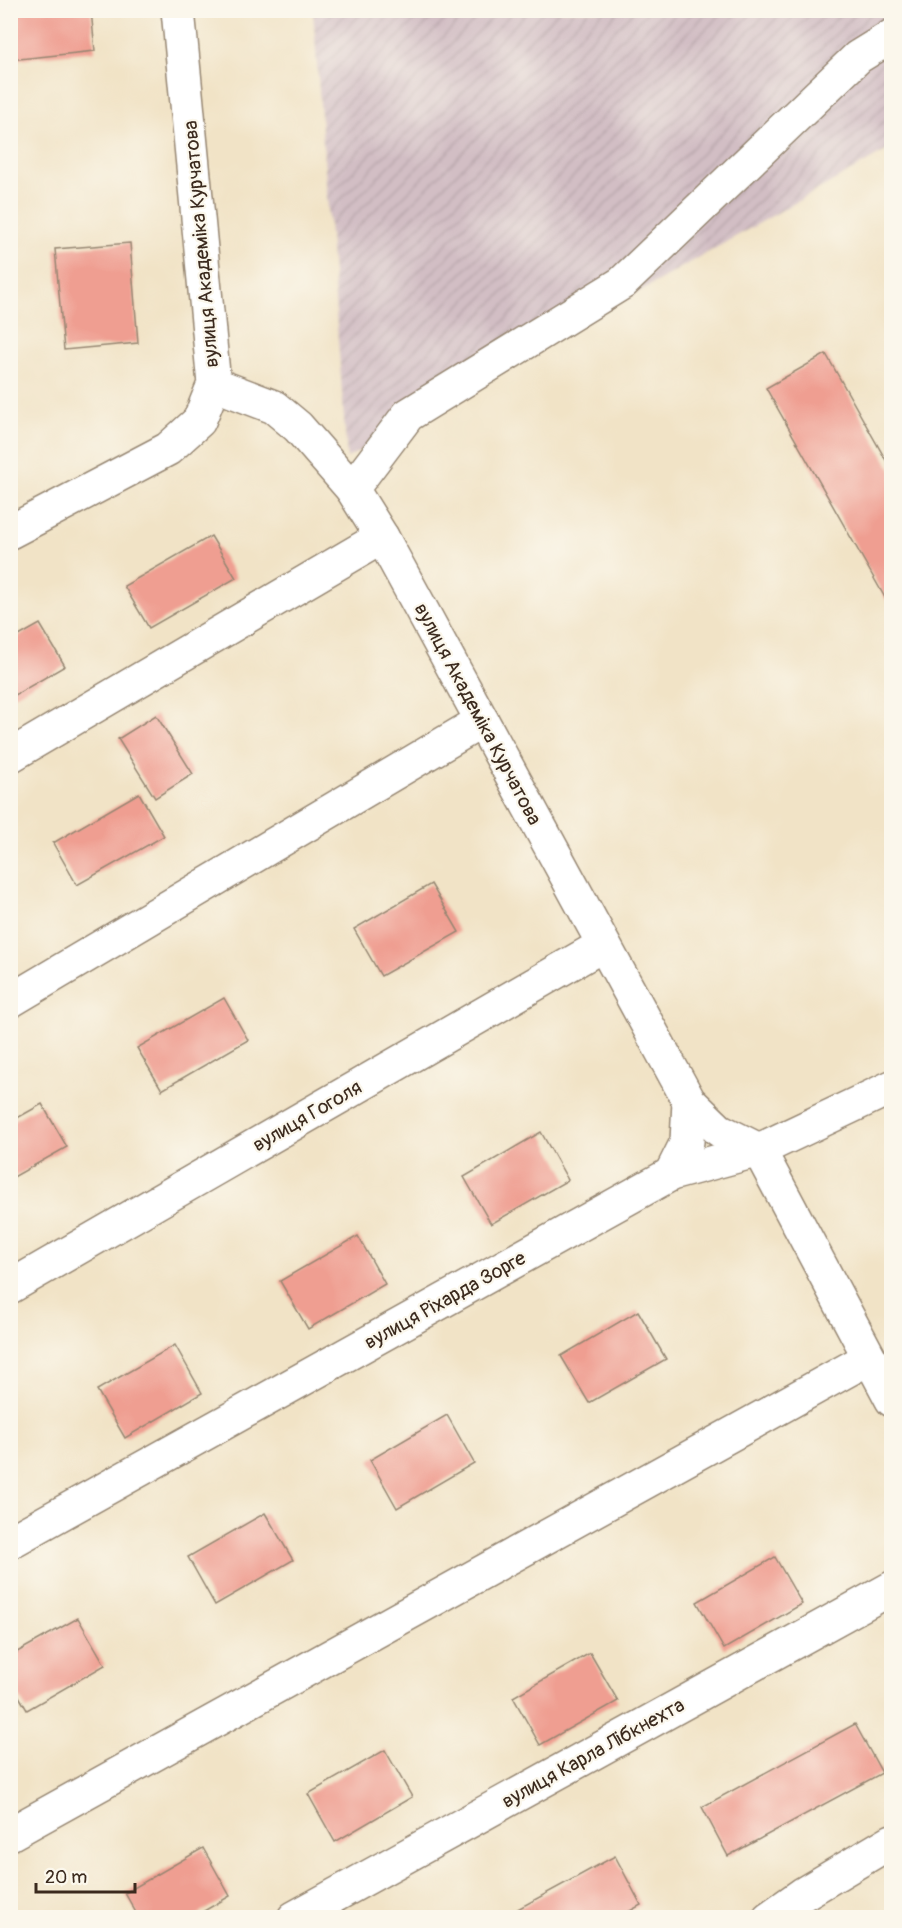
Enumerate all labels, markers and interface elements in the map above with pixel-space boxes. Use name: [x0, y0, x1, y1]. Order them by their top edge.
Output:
street label: вулиця Академіка Курчатова: [178, 119, 224, 369]
street label: вулиця Академіка Курчатова: [409, 599, 547, 829]
street label: вулиця Гоголя: [248, 1075, 366, 1157]
street label: вулиця Ріхарда Зорге: [360, 1245, 530, 1355]
street label: вулиця Карла Лібкнехта: [497, 1692, 689, 1814]
scale bar: [36, 1856, 135, 1894]
text: 20 m: [45, 1866, 87, 1889]

